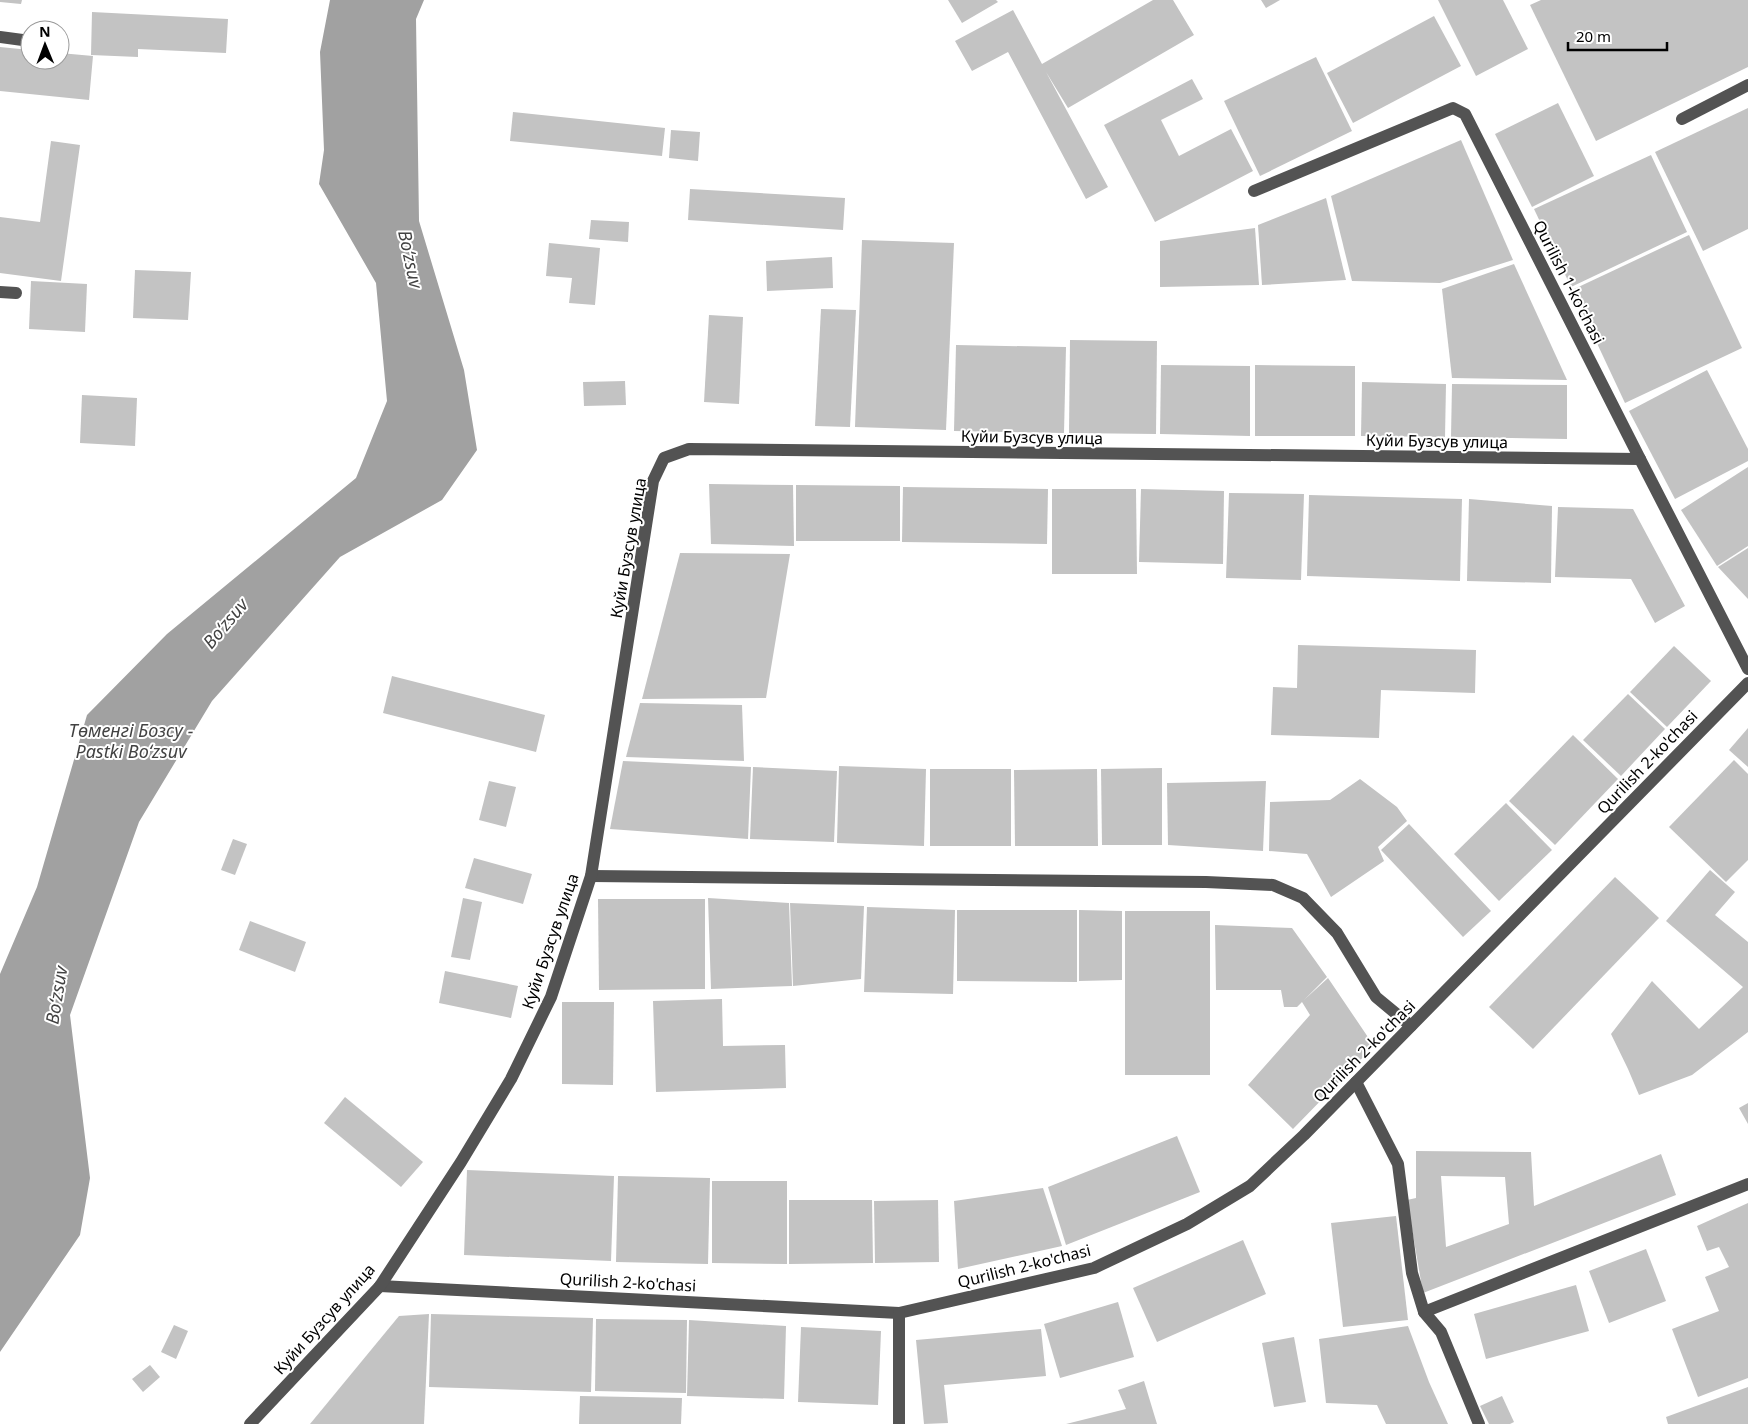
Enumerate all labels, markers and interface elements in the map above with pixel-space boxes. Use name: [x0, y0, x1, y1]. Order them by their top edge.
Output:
north arrow: [20, 20, 70, 70]
scale bar: [1568, 20, 1667, 52]
text: N: [39, 22, 51, 41]
text: 20 m: [1576, 26, 1611, 46]
street label: Qurilish 1-ko'chasi: [1528, 216, 1610, 348]
water label: Boʻzsuv: [393, 228, 429, 292]
street label: Куйи Бузсув улица: [961, 425, 1103, 449]
street label: Куйи Бузсув улица: [1366, 429, 1508, 453]
street label: Куйи Бузсув улица: [605, 476, 651, 620]
water label: Boʻzsuv: [197, 592, 254, 653]
street label: Qurilish 2-ko'chasi: [1592, 705, 1702, 819]
water label: Төменгі Бозсу - Pastki Boʻzsuv: [69, 718, 194, 763]
street label: Куйи Бузсув улица: [516, 870, 584, 1012]
water label: Boʻzsuv: [40, 963, 73, 1026]
street label: Qurilish 2-ko'chasi: [1308, 995, 1420, 1107]
street label: Qurilish 2-ko'chasi: [955, 1239, 1093, 1293]
street label: Куйи Бузсув улица: [268, 1259, 380, 1379]
street label: Qurilish 2-ko'chasi: [559, 1267, 697, 1297]

